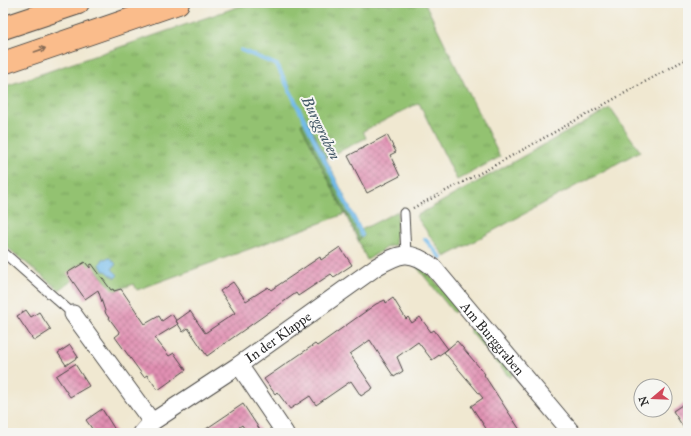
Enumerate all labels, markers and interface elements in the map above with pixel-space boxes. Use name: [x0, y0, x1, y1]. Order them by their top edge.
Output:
one-way arrow: [34, 46, 46, 54]
water label: Burggraben: [297, 92, 344, 163]
street label: Am Burggraben: [456, 297, 529, 379]
street label: In der Klappe: [242, 308, 315, 366]
north arrow: [633, 378, 673, 418]
text: N: [636, 394, 652, 408]

